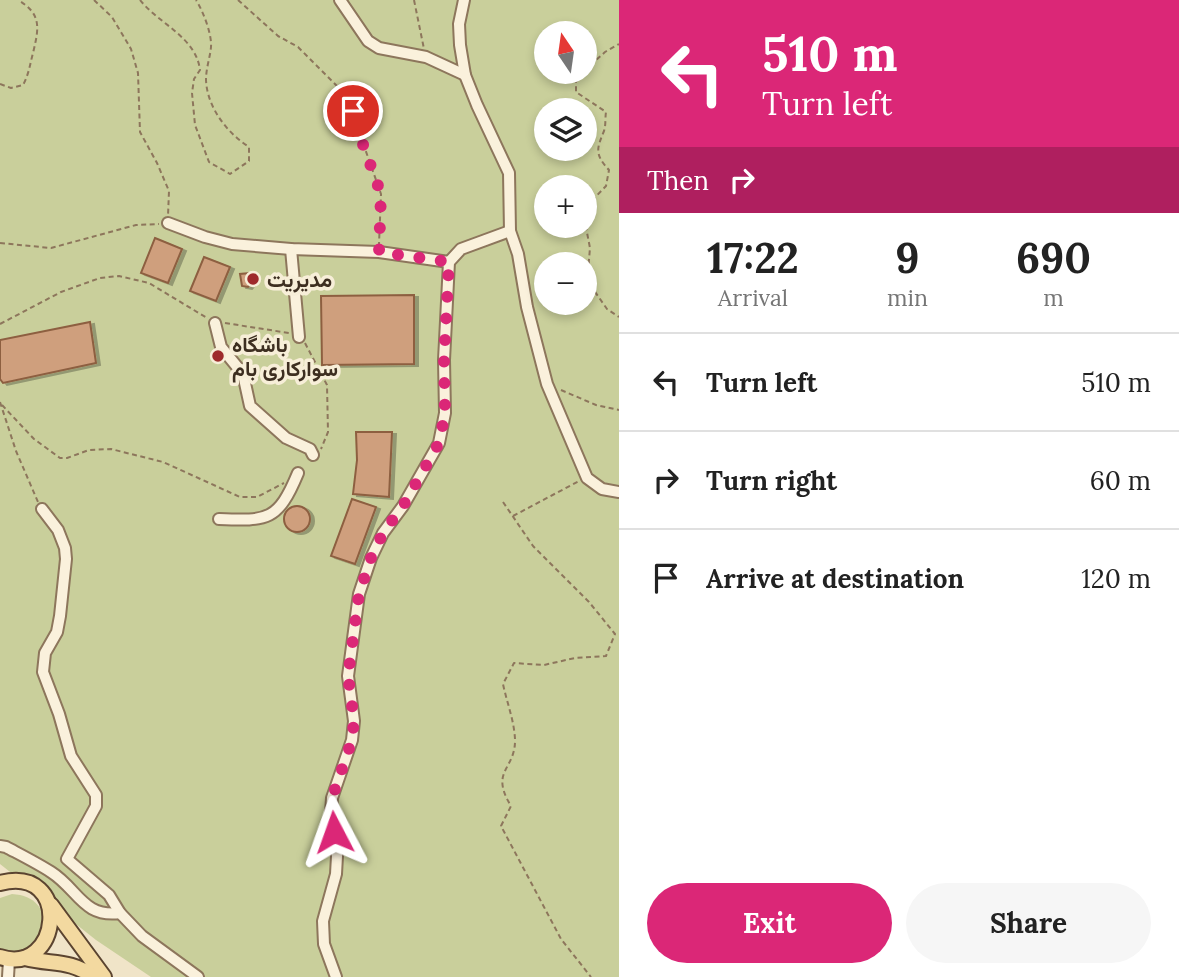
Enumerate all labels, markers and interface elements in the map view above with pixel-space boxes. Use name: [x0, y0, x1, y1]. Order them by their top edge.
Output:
north arrow: [534, 21, 597, 84]
map controls: [534, 21, 597, 315]
text: 510 m: [762, 22, 898, 84]
icon: left: [647, 28, 738, 119]
pin: [323, 81, 383, 141]
text: Turn left: [762, 83, 892, 124]
icon: arrive: [334, 92, 372, 130]
button: layers: [534, 98, 597, 161]
icon: right: [723, 161, 761, 199]
text: Then: [647, 164, 709, 197]
button: +: [534, 175, 597, 238]
text: 17:22: [707, 231, 799, 285]
text: 9: [895, 231, 920, 285]
text: 690: [1016, 231, 1091, 285]
button: −: [534, 252, 597, 315]
place label: مدیریت: [267, 266, 332, 293]
marker: مدیریت: [245, 271, 261, 287]
text: Arrival: [718, 283, 788, 312]
text: min: [887, 283, 928, 312]
text: m: [1043, 283, 1064, 312]
place label: باشگاه سوارکاری بام: [232, 331, 338, 383]
marker: باشگاه سوارکاری بام: [210, 348, 226, 364]
icon: left: [647, 363, 685, 401]
text: Turn left: [706, 366, 817, 399]
text: 510 m: [1081, 366, 1151, 399]
icon: right: [647, 461, 685, 499]
text: Turn right: [706, 464, 837, 497]
text: 60 m: [1090, 464, 1151, 497]
icon: arrive: [647, 559, 685, 597]
text: Arrive at destination: [706, 562, 964, 595]
text: 120 m: [1081, 562, 1151, 595]
position arrow: [297, 795, 371, 869]
button: Exit: [647, 883, 892, 963]
button: Share: [906, 883, 1151, 963]

